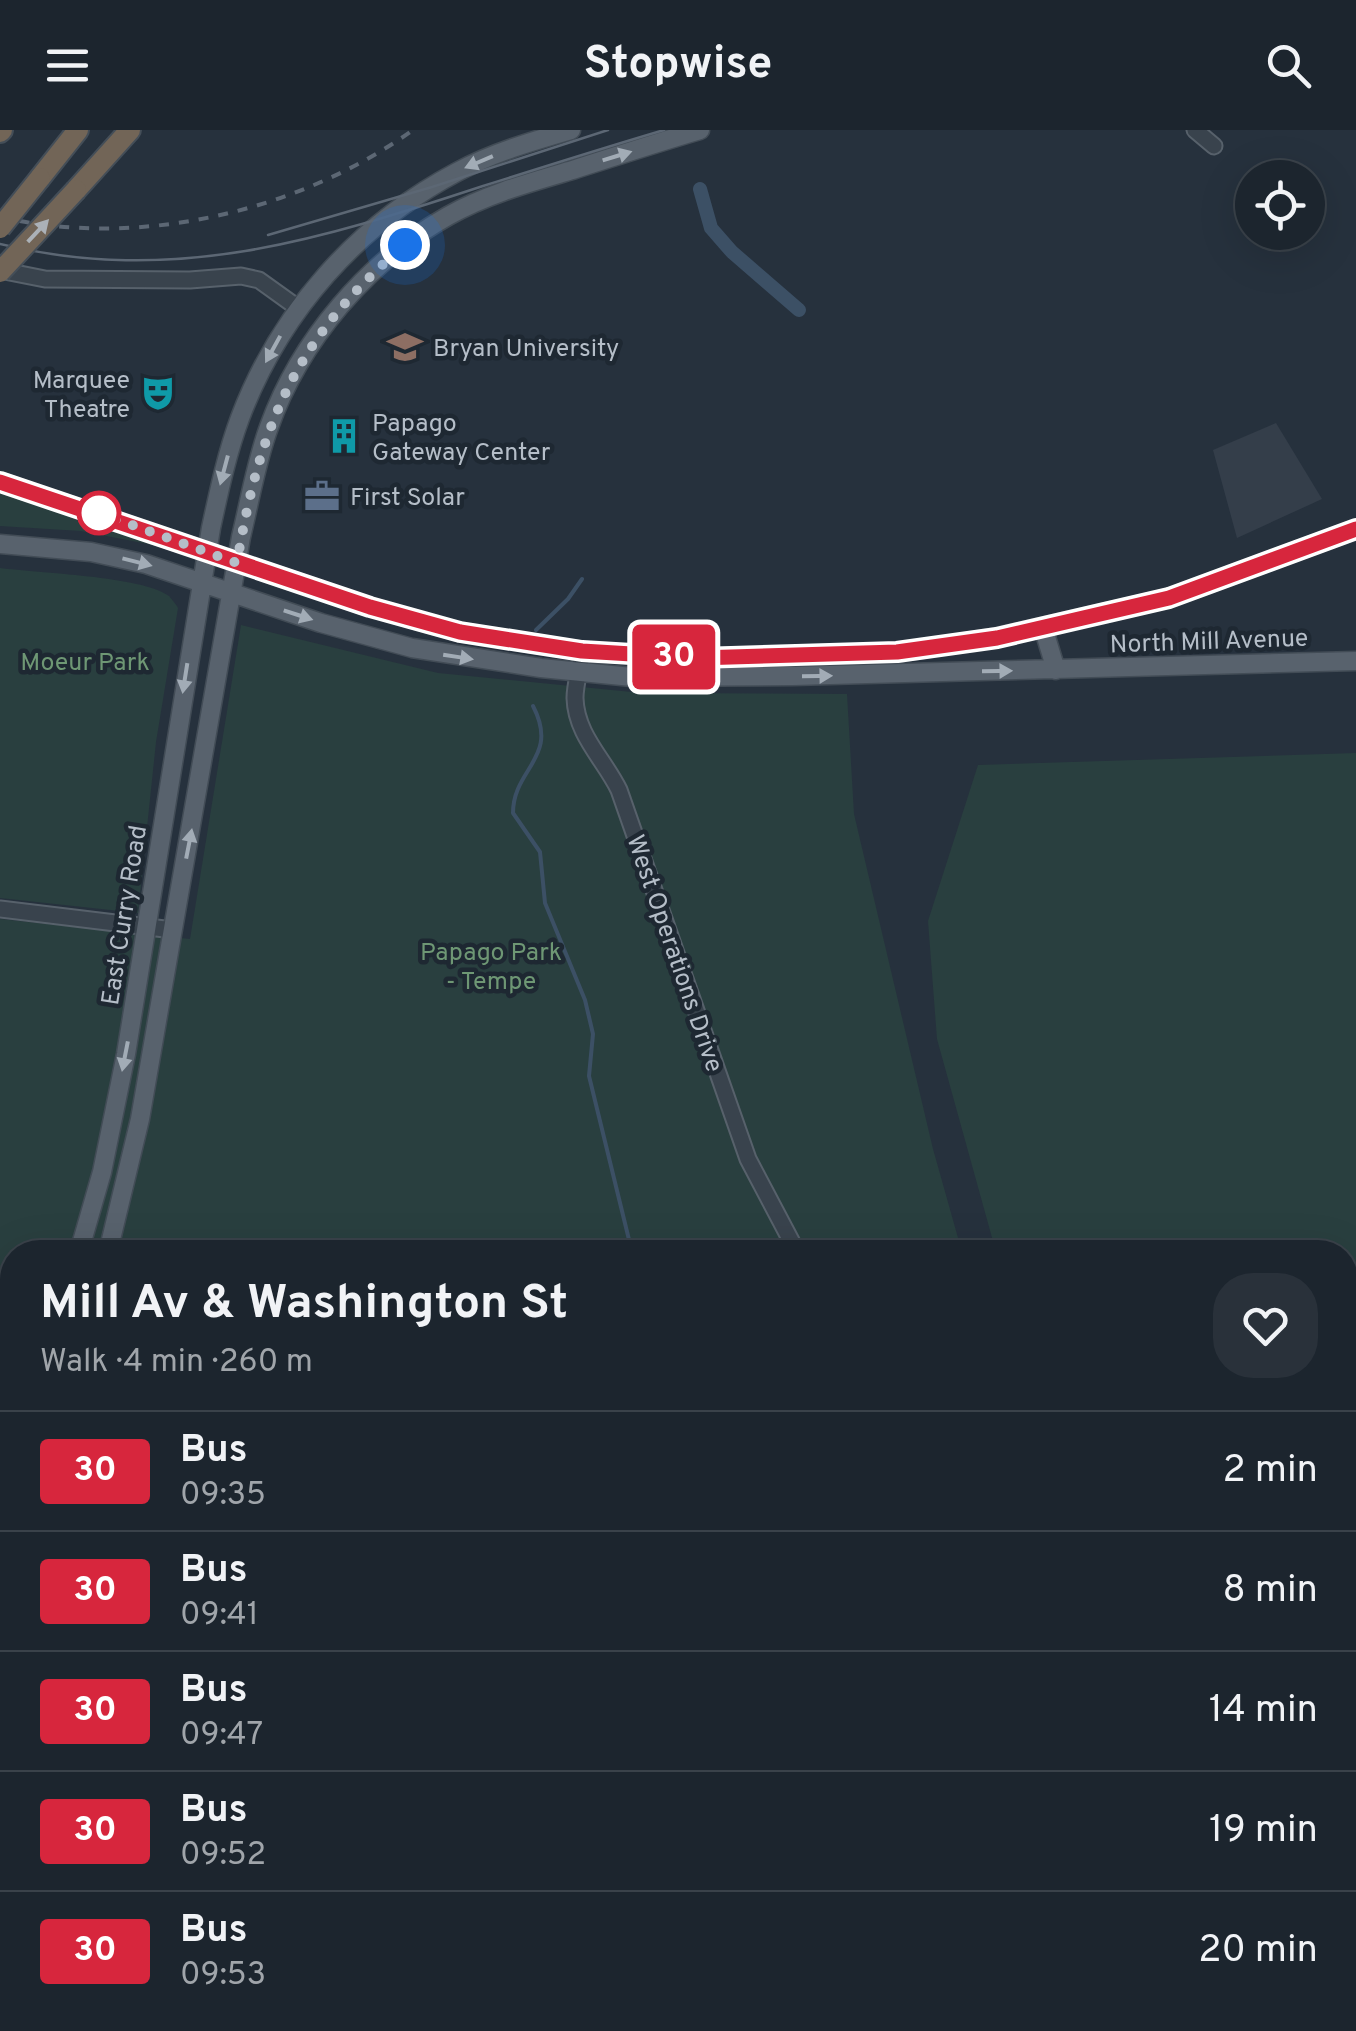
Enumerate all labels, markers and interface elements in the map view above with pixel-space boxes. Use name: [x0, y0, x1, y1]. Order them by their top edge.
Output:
text: Stopwise: [584, 37, 772, 94]
icon: menu: [40, 38, 95, 93]
icon: search: [1261, 38, 1316, 93]
one-way arrow: [602, 148, 632, 163]
one-way arrow: [464, 154, 494, 170]
map controls: [1235, 160, 1325, 250]
button: locate: [1235, 160, 1325, 250]
one-way arrow: [26, 220, 49, 244]
your location: [380, 220, 430, 270]
school or university icon: Bryan University: [386, 328, 424, 366]
one-way arrow: [265, 334, 282, 363]
place label: Bryan University: [433, 334, 619, 366]
place label: Marquee Theatre: [33, 366, 130, 427]
theatre icon: Marquee Theatre: [139, 374, 177, 412]
place label: Papago Gateway Center: [372, 409, 551, 470]
building icon: Papago Gateway Center: [325, 417, 363, 455]
one-way arrow: [216, 455, 232, 486]
office icon: First Solar: [303, 477, 341, 515]
place label: First Solar: [350, 483, 465, 515]
unlabelled marker: [78, 492, 120, 534]
one-way arrow: [122, 555, 153, 570]
one-way arrow: [283, 608, 313, 623]
line badge: 30: [629, 624, 719, 690]
street label: North Mill Avenue: [1109, 624, 1309, 662]
text: 30: [652, 635, 696, 679]
park label: Moeur Park: [20, 648, 150, 680]
one-way arrow: [443, 649, 475, 665]
one-way arrow: [177, 663, 193, 694]
one-way arrow: [981, 663, 1013, 679]
one-way arrow: [802, 667, 834, 683]
street label: East Curry Road: [96, 823, 156, 1008]
one-way arrow: [182, 828, 197, 859]
street label: West Operations Drive: [617, 831, 729, 1077]
park label: Papago Park - Tempe: [420, 938, 562, 999]
one-way arrow: [117, 1041, 132, 1073]
button: heart: [1213, 1273, 1318, 1378]
text: Mill Av & Washington St: [40, 1275, 568, 1335]
text: Walk · 4 min · 260 m: [40, 1343, 313, 1383]
text: Bus: [180, 1427, 247, 1476]
text: 2 min: [1223, 1447, 1318, 1496]
text: 30: [73, 1449, 117, 1493]
text: 09:35: [180, 1476, 266, 1516]
text: Bus: [180, 1547, 247, 1596]
text: 8 min: [1223, 1567, 1318, 1616]
text: 30: [73, 1569, 117, 1613]
text: 09:41: [180, 1596, 259, 1636]
text: Bus: [180, 1667, 247, 1716]
text: 14 min: [1209, 1687, 1318, 1736]
text: 30: [73, 1689, 117, 1733]
text: 09:47: [180, 1716, 263, 1756]
text: Bus: [180, 1787, 247, 1836]
text: 19 min: [1209, 1807, 1318, 1856]
text: 30: [73, 1809, 117, 1853]
text: 09:52: [180, 1836, 266, 1876]
text: Bus: [180, 1907, 247, 1956]
text: 20 min: [1198, 1927, 1318, 1976]
text: 30: [73, 1929, 117, 1973]
text: 09:53: [180, 1956, 266, 1996]

